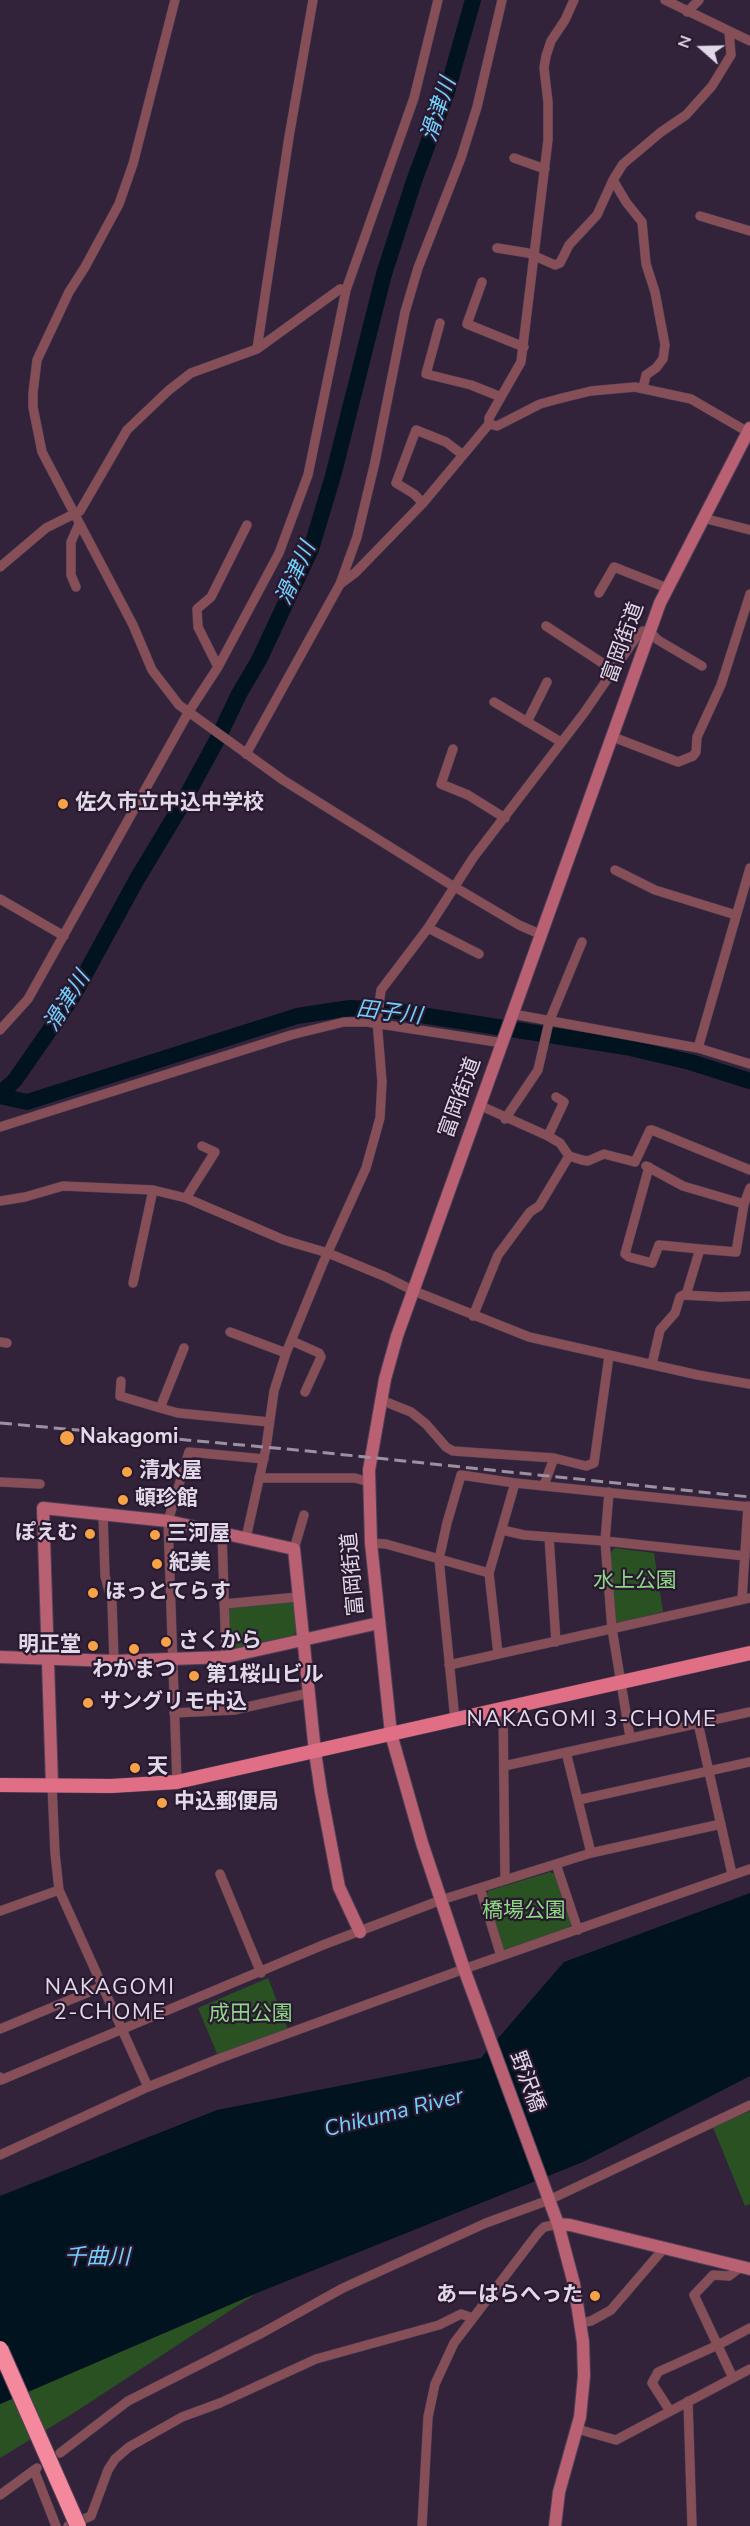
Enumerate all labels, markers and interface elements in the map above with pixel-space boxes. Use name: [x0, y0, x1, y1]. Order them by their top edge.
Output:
north arrow: [672, 18, 732, 78]
text: N: [673, 32, 697, 51]
water label: 滑津川: [417, 75, 463, 145]
water label: 滑津川: [272, 538, 322, 610]
street label: 富岡街道: [598, 599, 650, 687]
place label: 佐久市立中込中学校: [75, 791, 264, 817]
marker: 佐久市立中込中学校: [56, 797, 70, 811]
water label: 滑津川: [39, 967, 97, 1037]
water label: 田子川: [355, 997, 423, 1031]
street label: 富岡街道: [435, 1054, 487, 1142]
place label: Nakagomi: [80, 1425, 178, 1451]
marker: Nakagomi: [58, 1429, 76, 1447]
place label: 清水屋: [139, 1459, 202, 1485]
marker: 清水屋: [120, 1465, 134, 1479]
place label: 頓珍館: [135, 1487, 198, 1513]
marker: 頓珍館: [116, 1493, 130, 1507]
place label: ぽえむ: [15, 1521, 78, 1547]
place label: 三河屋: [167, 1522, 230, 1548]
marker: ぽえむ: [83, 1527, 97, 1541]
marker: 三河屋: [148, 1528, 162, 1542]
street label: 富岡街道: [338, 1531, 370, 1617]
place label: 紀美: [169, 1551, 211, 1577]
marker: 紀美: [150, 1557, 164, 1571]
park label: 水上公園: [593, 1569, 677, 1595]
place label: ほっとてらす: [105, 1580, 231, 1606]
marker: ほっとてらす: [86, 1586, 100, 1600]
place label: さくから: [178, 1629, 262, 1655]
place label: 明正堂: [18, 1633, 81, 1659]
marker: さくから: [159, 1635, 173, 1649]
marker: 明正堂: [86, 1639, 100, 1653]
marker: わかまつ: [127, 1642, 141, 1656]
place label: わかまつ: [92, 1658, 176, 1684]
place label: 第1桜山ビル: [206, 1663, 324, 1689]
marker: 第1桜山ビル: [187, 1669, 201, 1683]
place label: サングリモ中込: [100, 1690, 247, 1716]
marker: サングリモ中込: [81, 1696, 95, 1710]
district label: NAKAGOMI 3-CHOME: [467, 1708, 717, 1734]
place label: 天: [147, 1755, 168, 1781]
marker: 天: [128, 1761, 142, 1775]
place label: 中込郵便局: [174, 1790, 279, 1816]
marker: 中込郵便局: [155, 1796, 169, 1810]
park label: 橋場公園: [482, 1899, 566, 1925]
district label: NAKAGOMI 2-CHOME: [45, 1976, 175, 2028]
park label: 成田公園: [209, 2002, 293, 2028]
street label: 野沢橋: [503, 2048, 549, 2116]
water label: Chikuma River: [322, 2084, 466, 2144]
water label: 千曲川: [64, 2246, 130, 2272]
place label: あーはらへった: [436, 2283, 583, 2309]
marker: あーはらへった: [588, 2289, 602, 2303]

